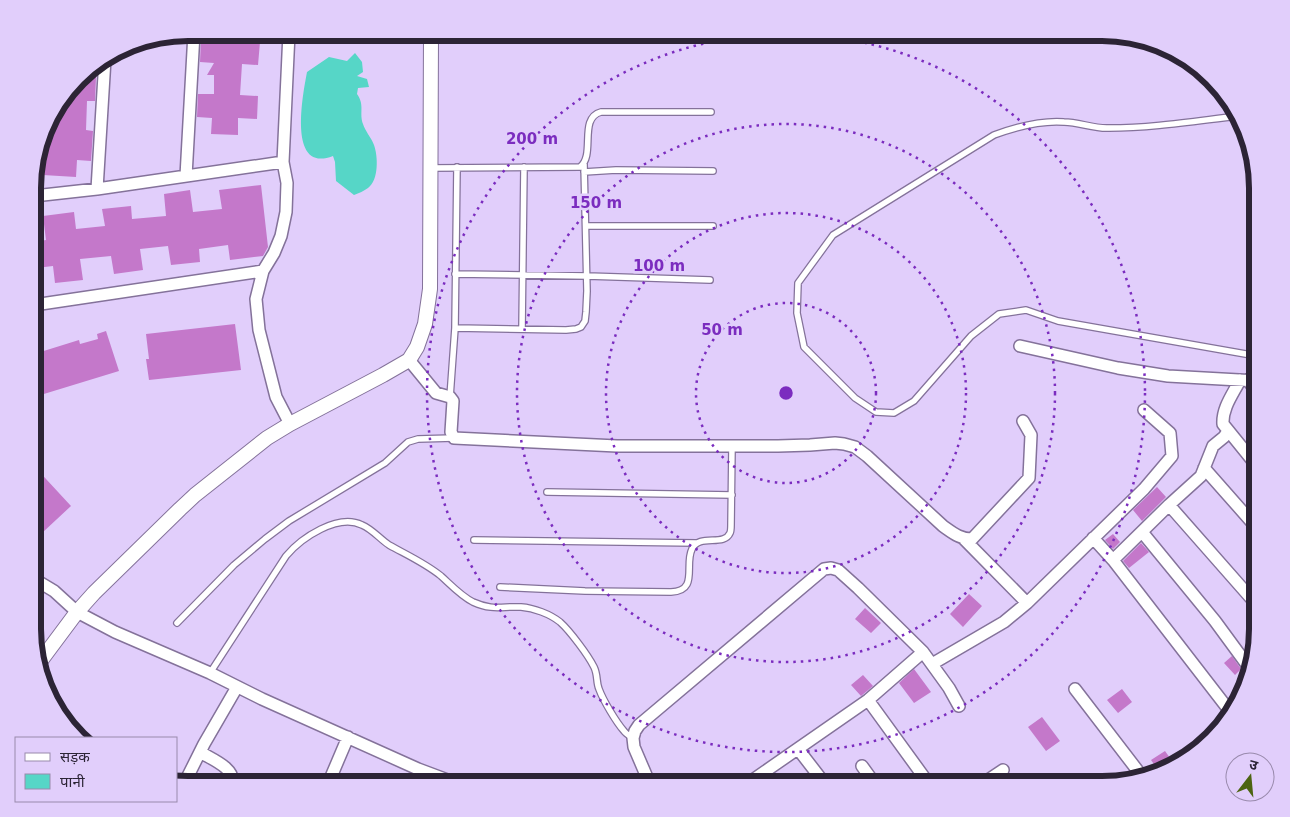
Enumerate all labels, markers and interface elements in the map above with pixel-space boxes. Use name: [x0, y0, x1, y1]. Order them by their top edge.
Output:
text: 200 m: [506, 130, 558, 148]
text: 150 m: [570, 194, 622, 212]
text: 100 m: [633, 257, 685, 275]
text: 50 m: [701, 321, 743, 339]
centre of rings: [777, 384, 795, 402]
legend: [15, 737, 178, 802]
text: सड़क: [60, 748, 90, 766]
north arrow: [1225, 752, 1275, 802]
text: उ: [1247, 756, 1260, 774]
text: पानी: [60, 773, 86, 791]

